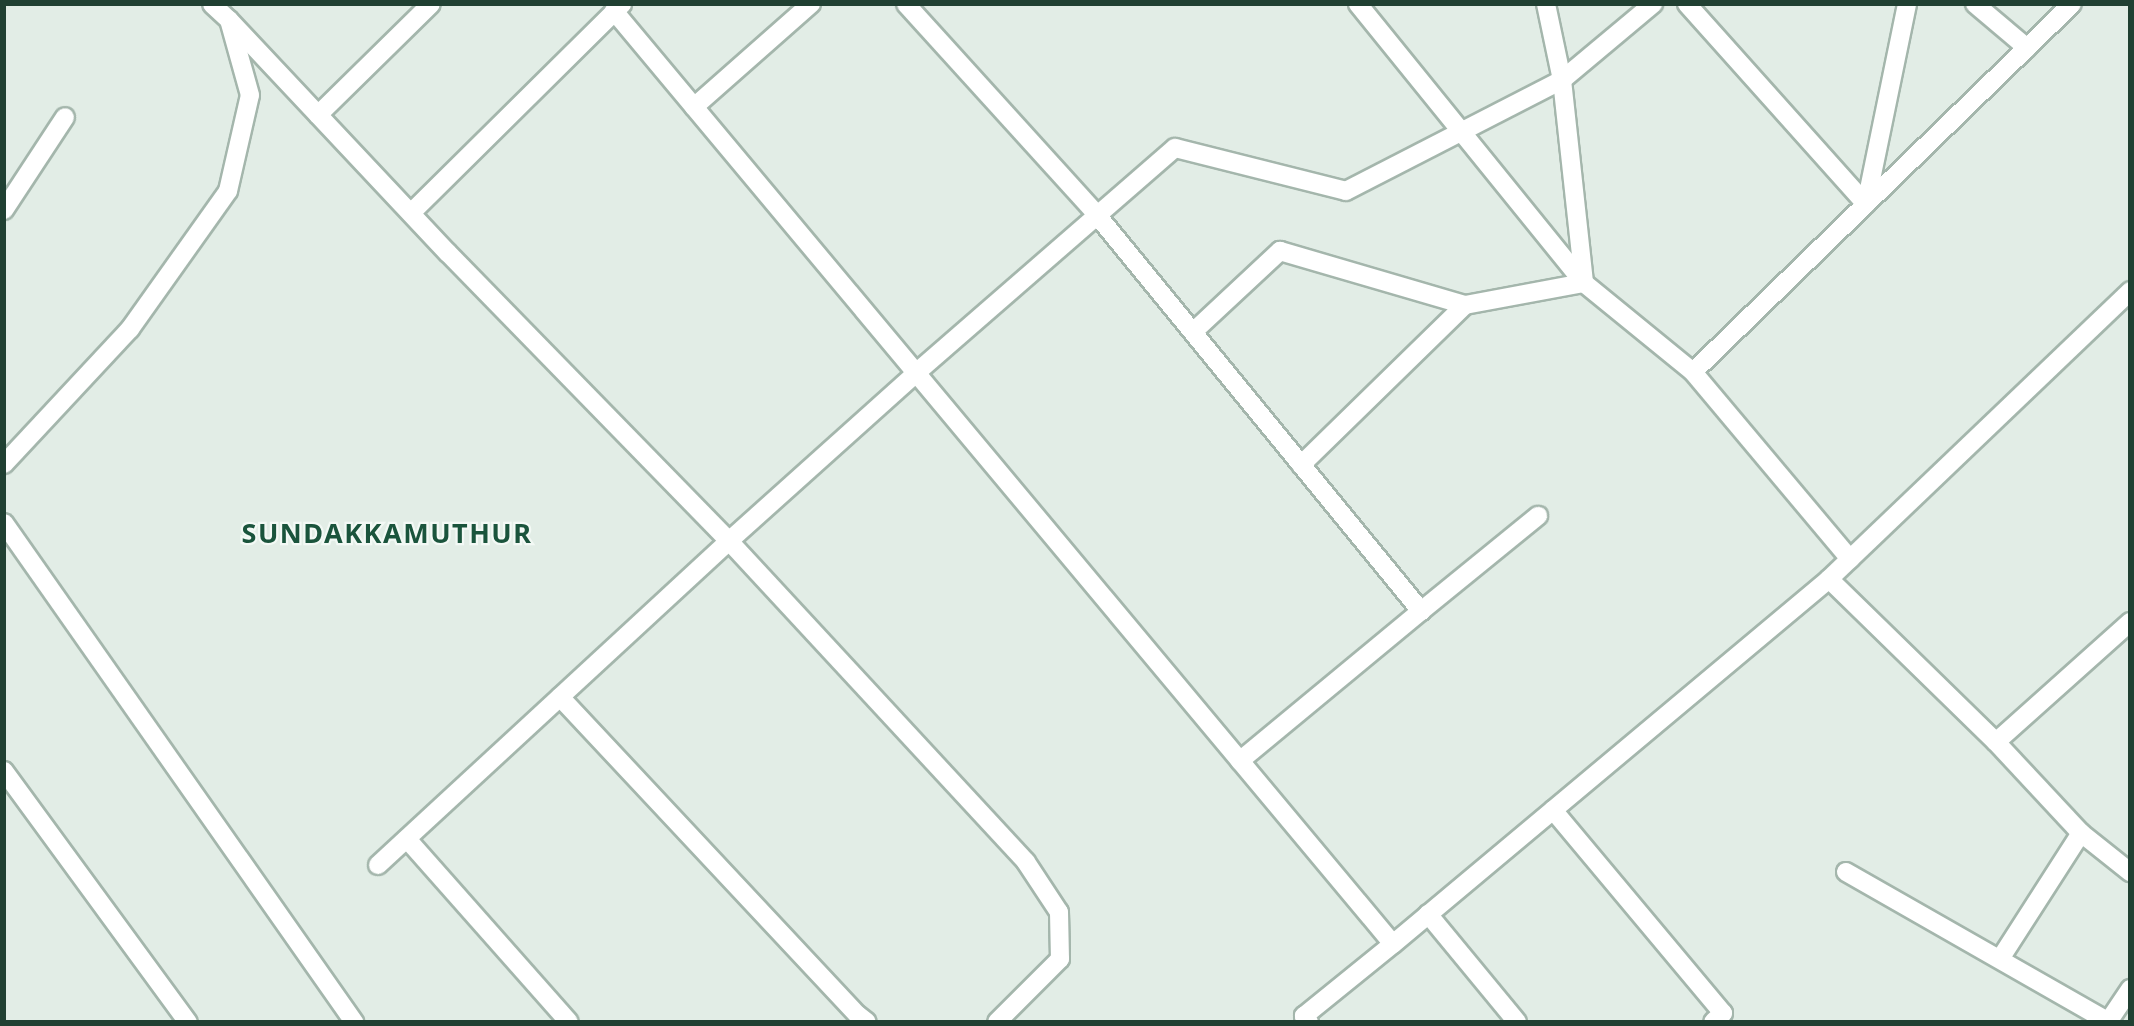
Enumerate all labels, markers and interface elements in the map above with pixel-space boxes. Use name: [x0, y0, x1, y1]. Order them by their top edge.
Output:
district label: SUNDAKKAMUTHUR: [242, 517, 532, 549]

